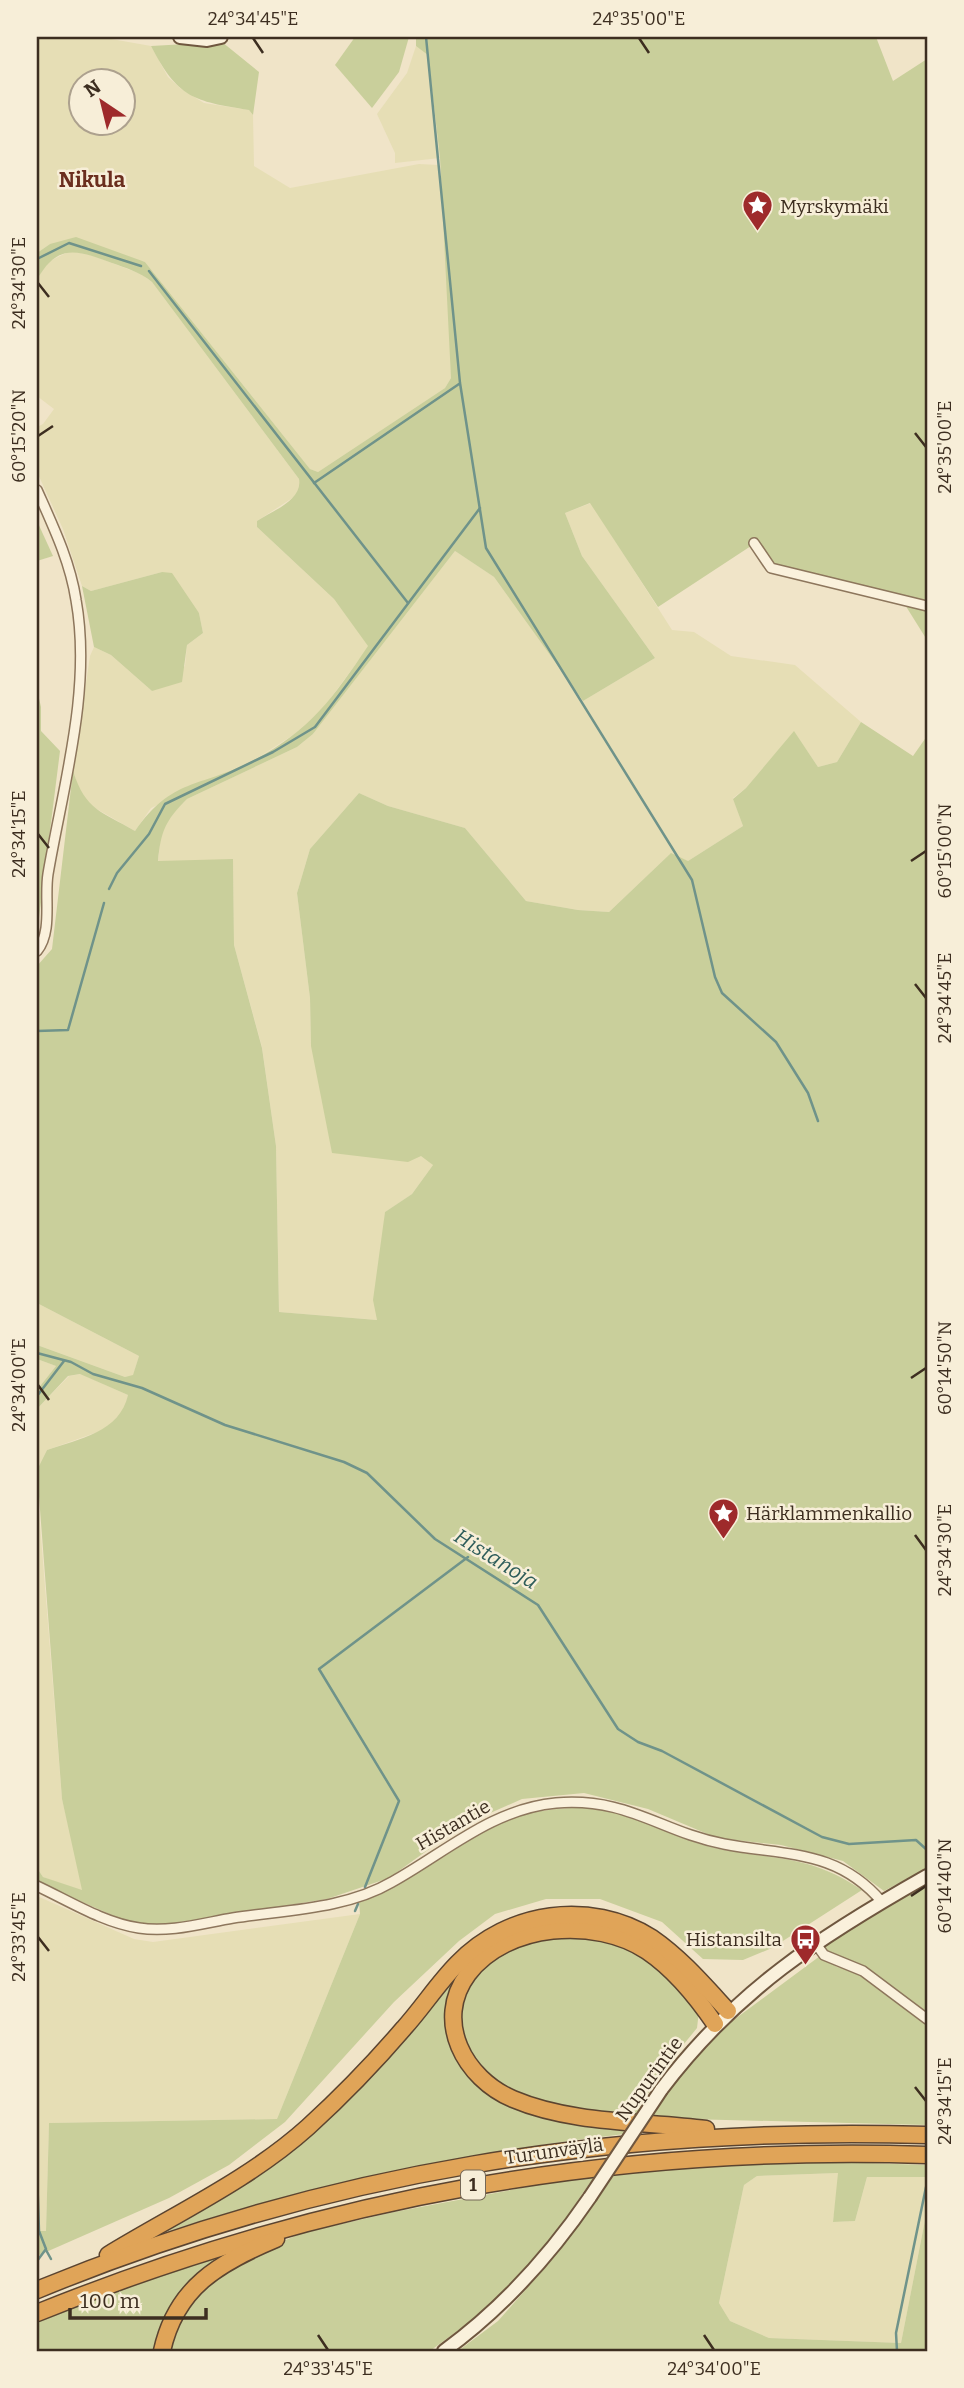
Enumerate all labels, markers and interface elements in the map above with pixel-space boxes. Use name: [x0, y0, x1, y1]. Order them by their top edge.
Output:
text: 24°34'45"E: [208, 8, 298, 30]
text: 24°35'00"E: [593, 8, 685, 30]
north arrow: [66, 66, 136, 136]
text: N: [80, 75, 105, 102]
district label: Nikula: [59, 167, 125, 193]
place icon: Myrskymäki: [740, 189, 774, 233]
place label: Myrskymäki: [780, 195, 889, 218]
text: 24°34'30"E: [8, 237, 30, 329]
text: 60°15'20"N: [8, 389, 30, 483]
text: 24°35'00"E: [934, 401, 956, 493]
text: 24°34'15"E: [8, 790, 30, 878]
text: 60°15'00"N: [934, 803, 956, 899]
text: 24°34'45"E: [934, 953, 956, 1043]
text: 60°14'50"N: [934, 1321, 956, 1415]
text: 24°34'00"E: [8, 1338, 30, 1432]
place icon: Härklammenkallio: [706, 1496, 740, 1540]
place label: Härklammenkallio: [746, 1502, 912, 1525]
text: 24°34'30"E: [934, 1504, 956, 1596]
water label: Histanoja: [449, 1523, 543, 1595]
street label: Histantie: [412, 1795, 494, 1855]
text: 60°14'40"N: [934, 1838, 956, 1934]
text: 24°33'45"E: [8, 1892, 30, 1982]
bus stop icon: Histansilta: [788, 1922, 822, 1966]
place label: Histansilta: [686, 1928, 783, 1951]
street label: Nupurintie: [611, 2032, 687, 2126]
text: 24°34'15"E: [934, 2057, 956, 2145]
street label: Turunväylä: [503, 2133, 605, 2169]
road number: 1: [461, 2171, 485, 2200]
scale bar: [70, 2276, 206, 2320]
text: 100 m: [80, 2288, 140, 2314]
text: 24°33'45"E: [283, 2358, 373, 2380]
text: 24°34'00"E: [667, 2358, 761, 2380]

